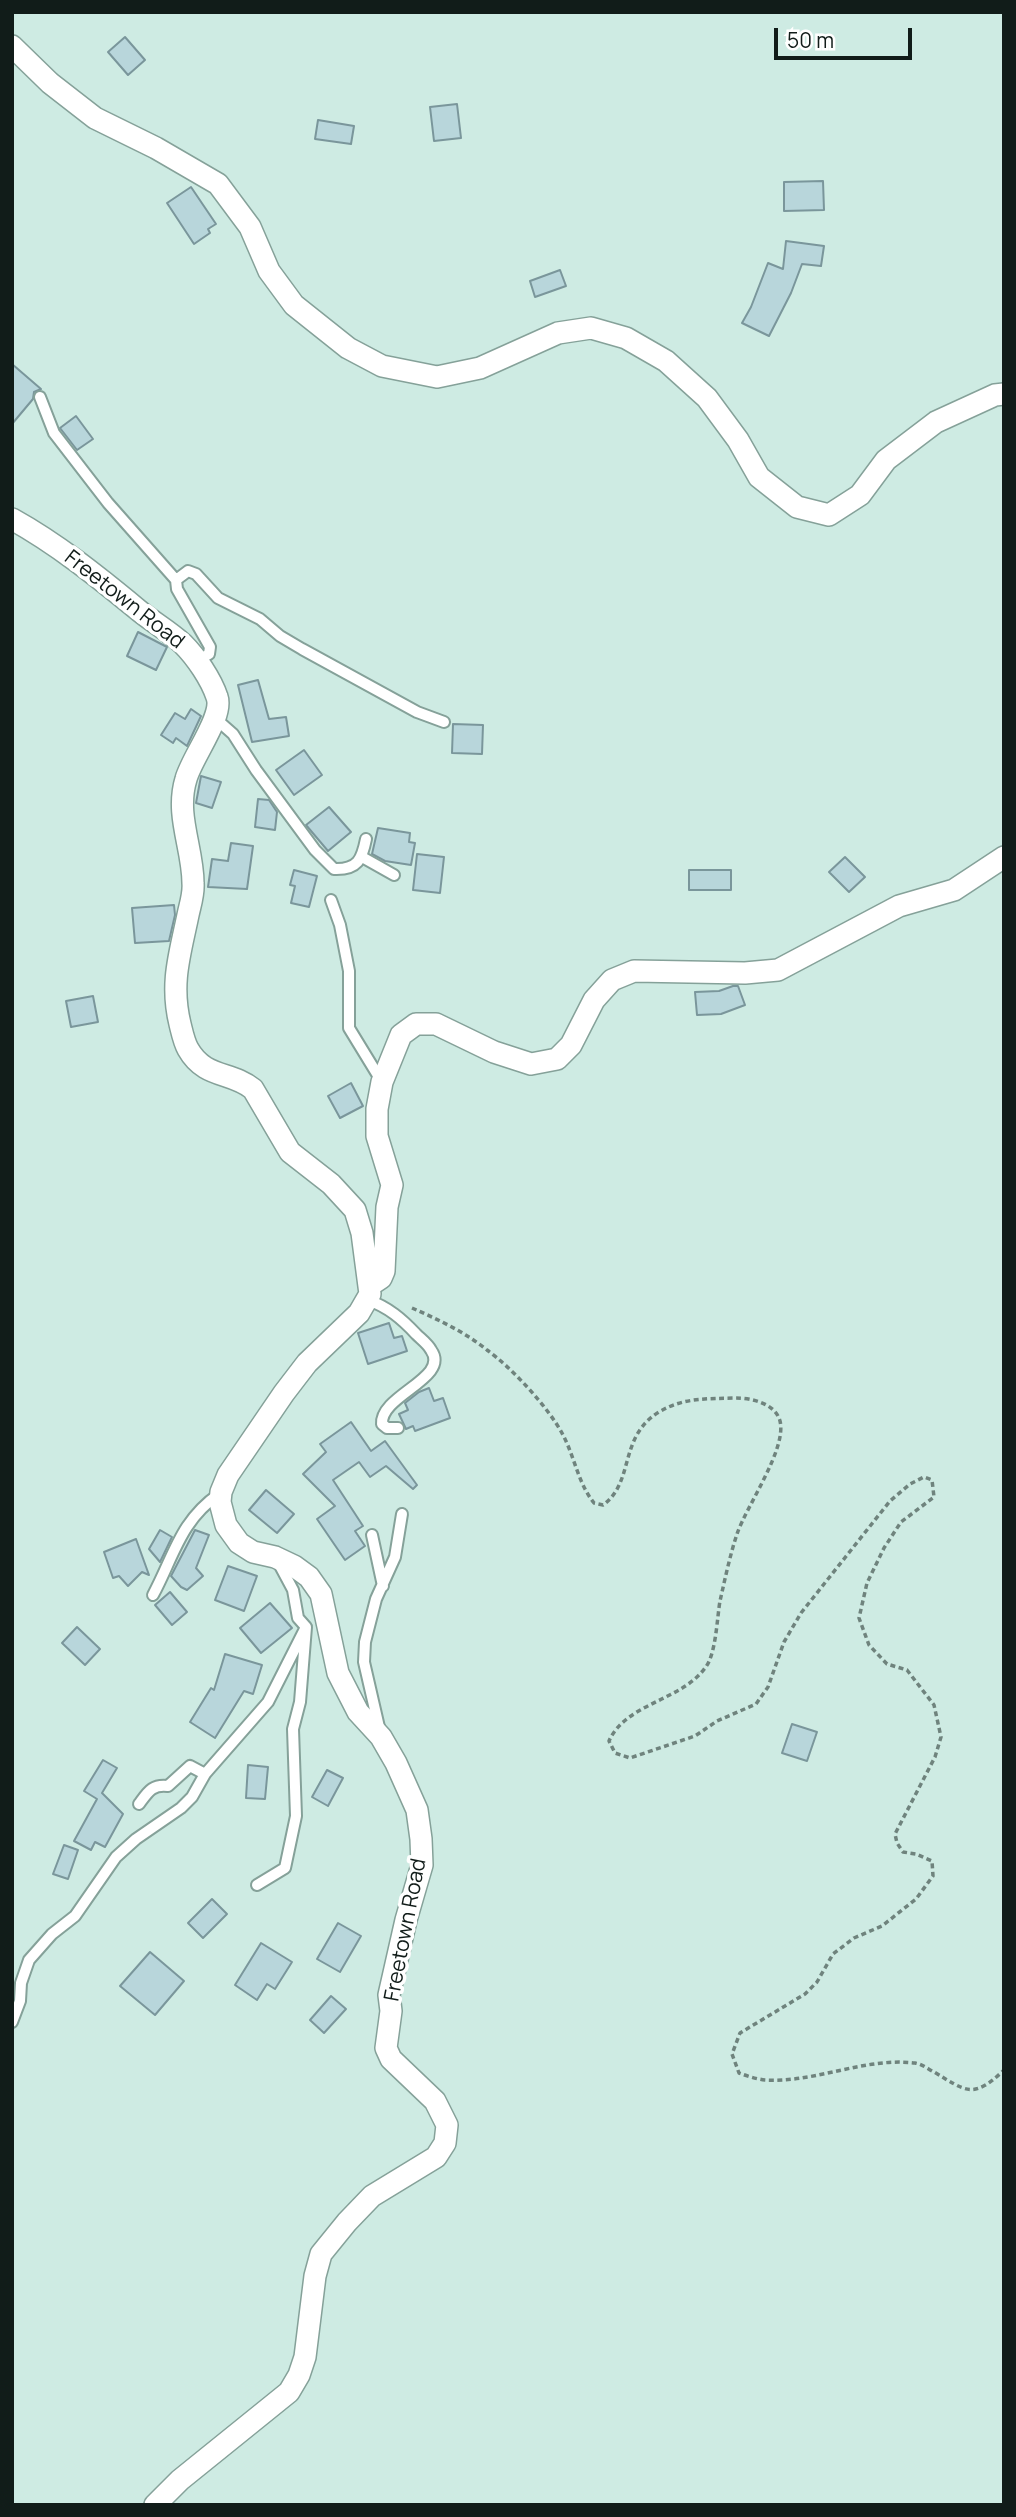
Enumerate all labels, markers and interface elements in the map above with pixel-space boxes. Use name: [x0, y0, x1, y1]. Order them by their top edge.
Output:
scale bar: [778, 14, 916, 58]
text: 50 m: [787, 26, 834, 54]
street label: Freetown Road: [59, 545, 189, 655]
street label: Freetown Road: [380, 1856, 432, 2004]

